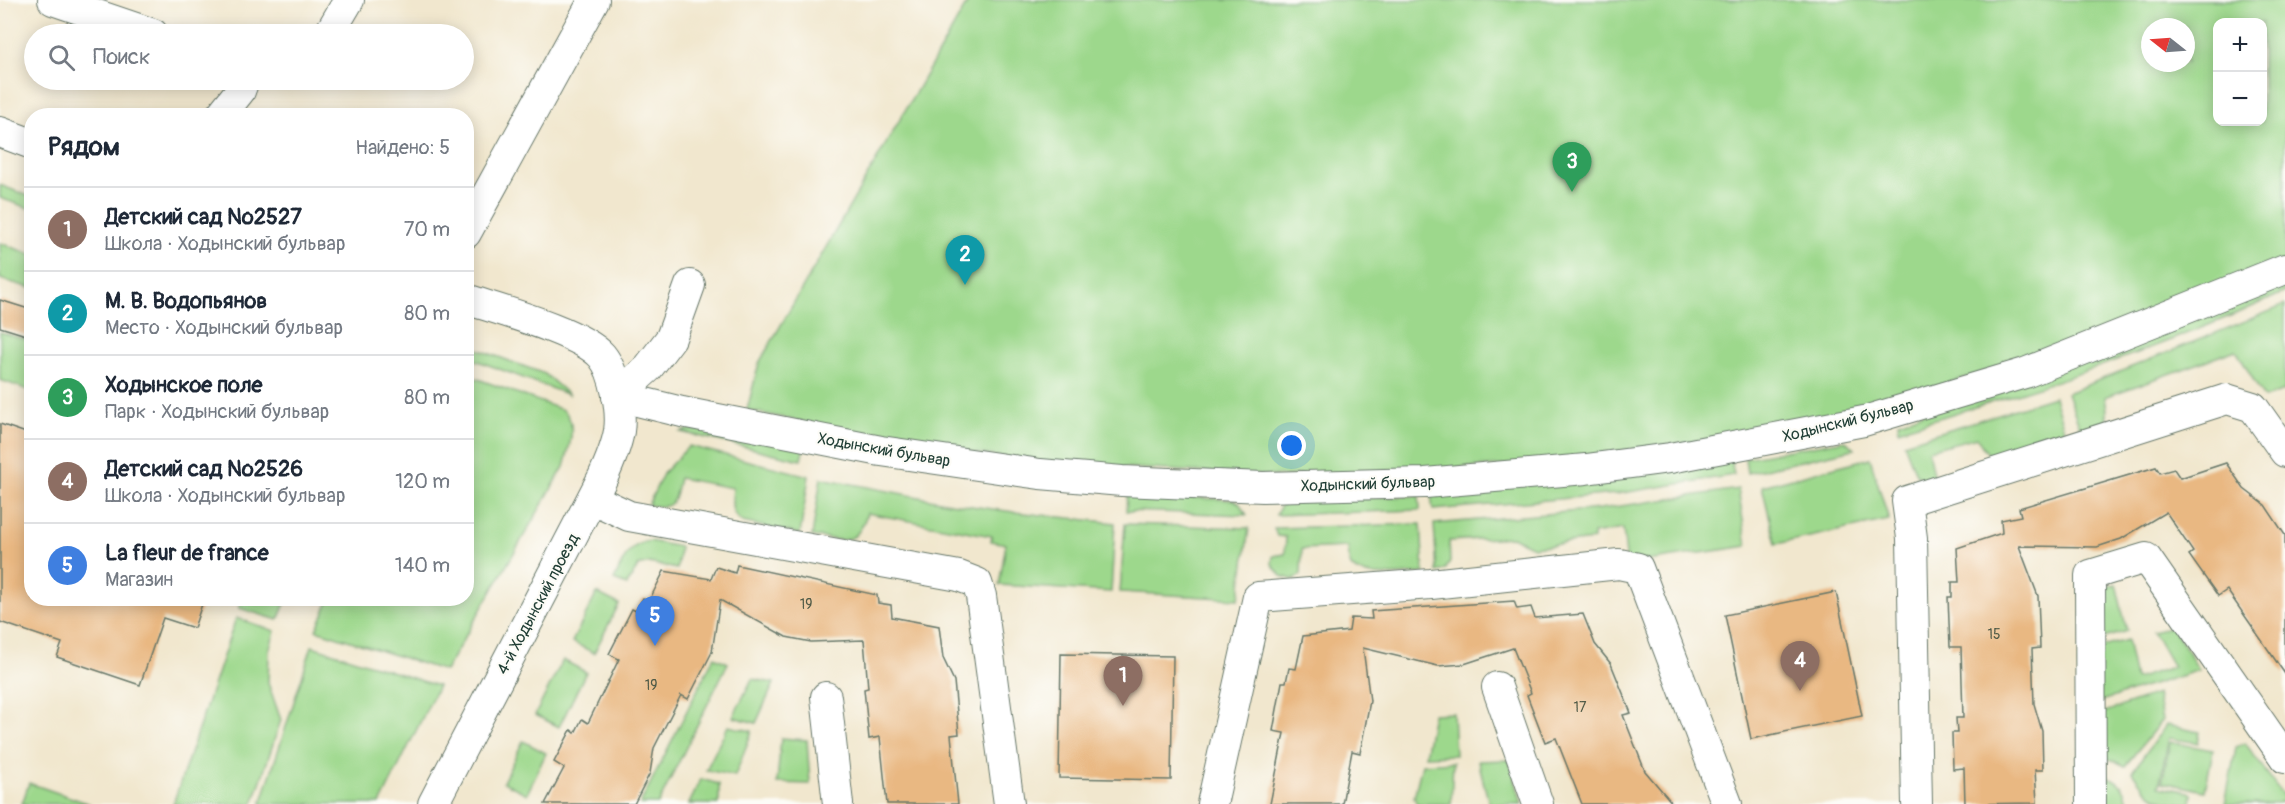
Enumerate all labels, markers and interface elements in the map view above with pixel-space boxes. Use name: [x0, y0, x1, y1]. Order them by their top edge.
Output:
north arrow: [2141, 18, 2195, 72]
map controls: [2213, 18, 2267, 126]
button: +: [2213, 18, 2267, 72]
search box: [24, 24, 474, 90]
icon: search: [45, 41, 78, 74]
text: Поиск: [93, 43, 150, 71]
button: −: [2213, 72, 2267, 126]
text: Рядом: [48, 131, 120, 163]
text: Найдено: 5: [355, 135, 450, 160]
pin: 3: [1552, 142, 1592, 192]
text: Детский сад №2527: [105, 203, 302, 231]
text: 1: [64, 217, 71, 242]
text: 70 m: [404, 217, 450, 242]
text: Школа · Ходынский бульвар: [105, 231, 345, 256]
pin: 2: [946, 236, 984, 285]
text: М. В. Водопьянов: [105, 287, 267, 315]
text: 2: [62, 301, 73, 326]
text: 80 m: [404, 301, 450, 326]
text: Место · Ходынский бульвар: [105, 315, 343, 340]
text: Ходынское поле: [105, 371, 262, 399]
text: 3: [62, 385, 73, 410]
text: 80 m: [404, 385, 450, 410]
street label: Ходынский бульвар: [1780, 395, 1916, 447]
text: Парк · Ходынский бульвар: [105, 399, 329, 424]
street label: Ходынский бульвар: [816, 428, 952, 472]
your location: [1277, 431, 1306, 460]
text: Детский сад №2526: [105, 455, 303, 483]
text: 4: [62, 469, 73, 494]
text: 120 m: [395, 469, 450, 494]
street label: Ходынский бульвар: [1301, 472, 1435, 496]
text: Школа · Ходынский бульвар: [105, 483, 345, 508]
street label: 4-й Ходынский проезд: [492, 530, 584, 678]
text: La fleur de france: [105, 539, 269, 567]
text: 5: [62, 553, 73, 578]
text: 140 m: [395, 553, 450, 578]
text: Магазин: [105, 567, 173, 592]
pin: 5: [636, 596, 674, 646]
house number: 19: [800, 596, 812, 613]
house number: 15: [1987, 626, 2001, 643]
pin: 4: [1780, 642, 1820, 691]
pin: 1: [1104, 656, 1142, 706]
house number: 19: [645, 677, 657, 694]
house number: 17: [1574, 699, 1587, 716]

